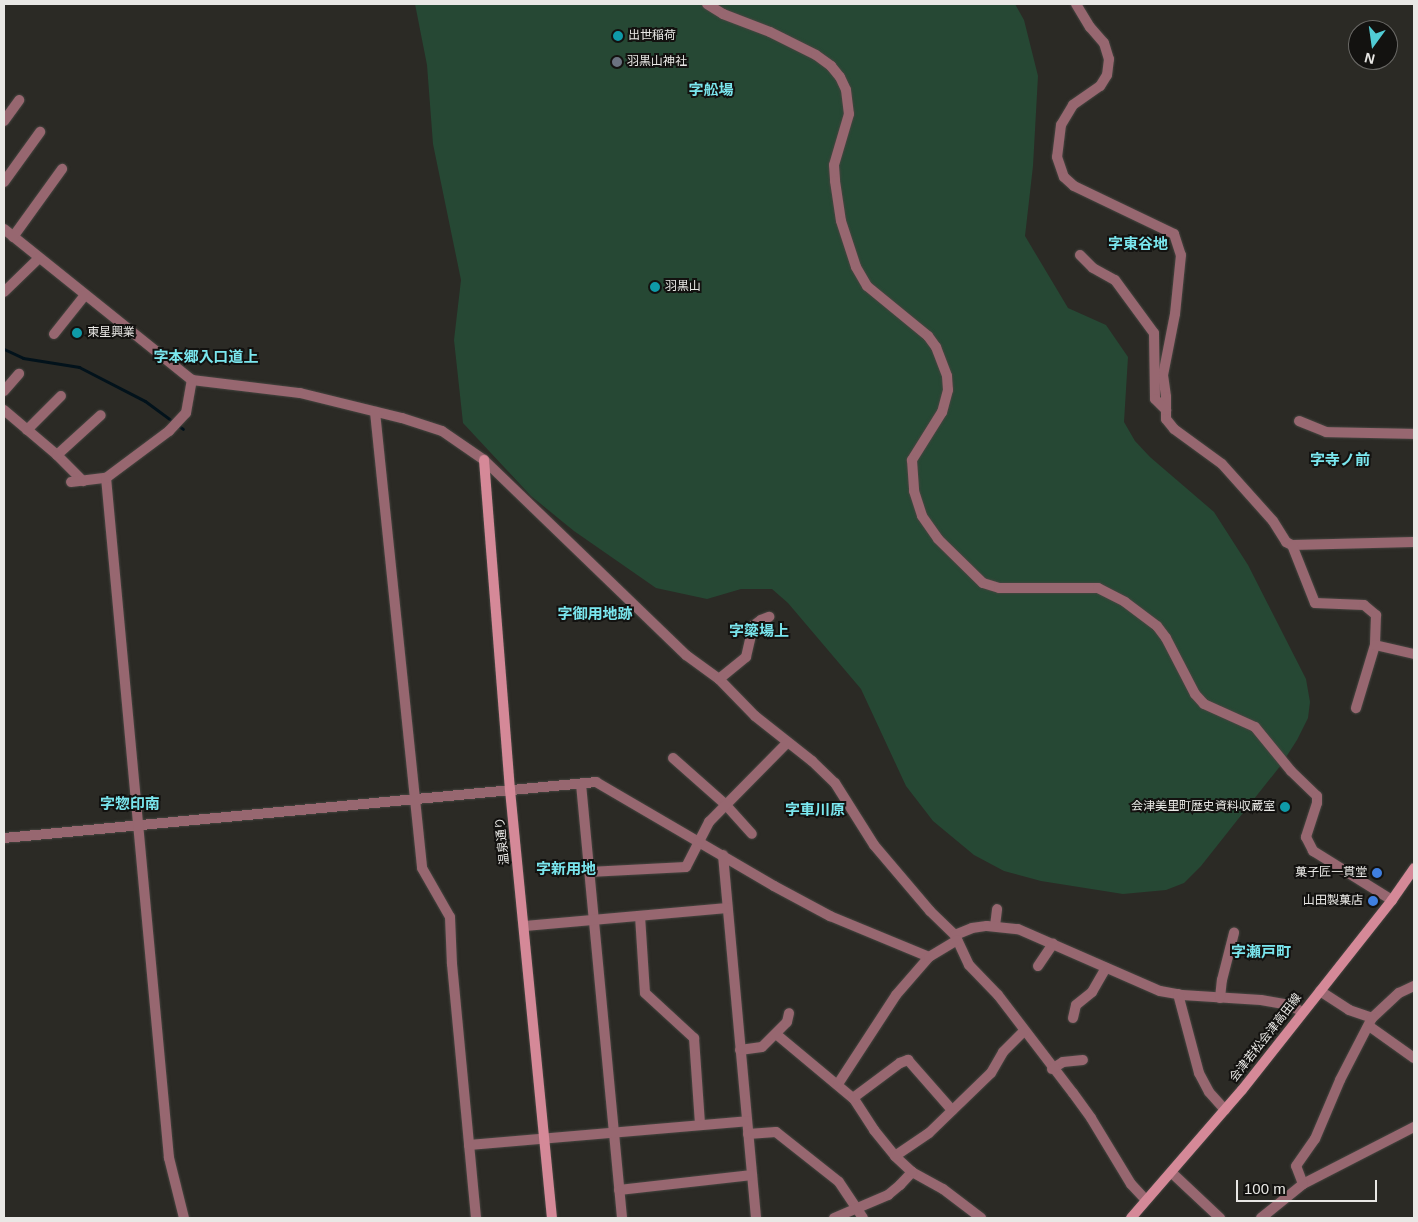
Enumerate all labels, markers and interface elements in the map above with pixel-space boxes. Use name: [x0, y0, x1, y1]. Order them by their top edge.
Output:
north arrow: [1348, 20, 1398, 70]
place label: 出世稲荷: [628, 29, 676, 43]
marker: 出世稲荷: [612, 30, 624, 42]
text: N: [1363, 50, 1376, 68]
place label: 羽黒山神社: [627, 55, 687, 69]
marker: 羽黒山神社: [611, 56, 623, 68]
district label: 字舩場: [689, 81, 733, 99]
district label: 字東谷地: [1108, 235, 1168, 253]
place label: 羽黒山: [665, 280, 701, 294]
marker: 羽黒山: [649, 281, 661, 293]
place label: 東星興業: [87, 326, 135, 340]
marker: 東星興業: [71, 327, 83, 339]
district label: 字本郷入口道上: [154, 348, 258, 366]
district label: 字寺ノ前: [1310, 451, 1370, 469]
district label: 字御用地跡: [558, 605, 632, 623]
district label: 字簗場上: [729, 622, 789, 640]
district label: 字惣印南: [100, 795, 160, 813]
place label: 会津美里町歴史資料収蔵室: [1131, 800, 1275, 814]
district label: 字車川原: [785, 801, 845, 819]
marker: 会津美里町歴史資料収蔵室: [1279, 801, 1291, 813]
street label: 温泉通り: [493, 816, 513, 866]
district label: 字新用地: [536, 860, 596, 878]
place label: 菓子匠一貫堂: [1295, 866, 1367, 880]
marker: 菓子匠一貫堂: [1371, 867, 1383, 879]
place label: 山田製菓店: [1303, 894, 1363, 908]
marker: 山田製菓店: [1367, 895, 1379, 907]
district label: 字瀬戸町: [1231, 943, 1291, 961]
street label: 会津若松会津高田線: [1227, 991, 1305, 1085]
scale bar: [1238, 1170, 1379, 1202]
text: 100 m: [1244, 1180, 1286, 1197]

